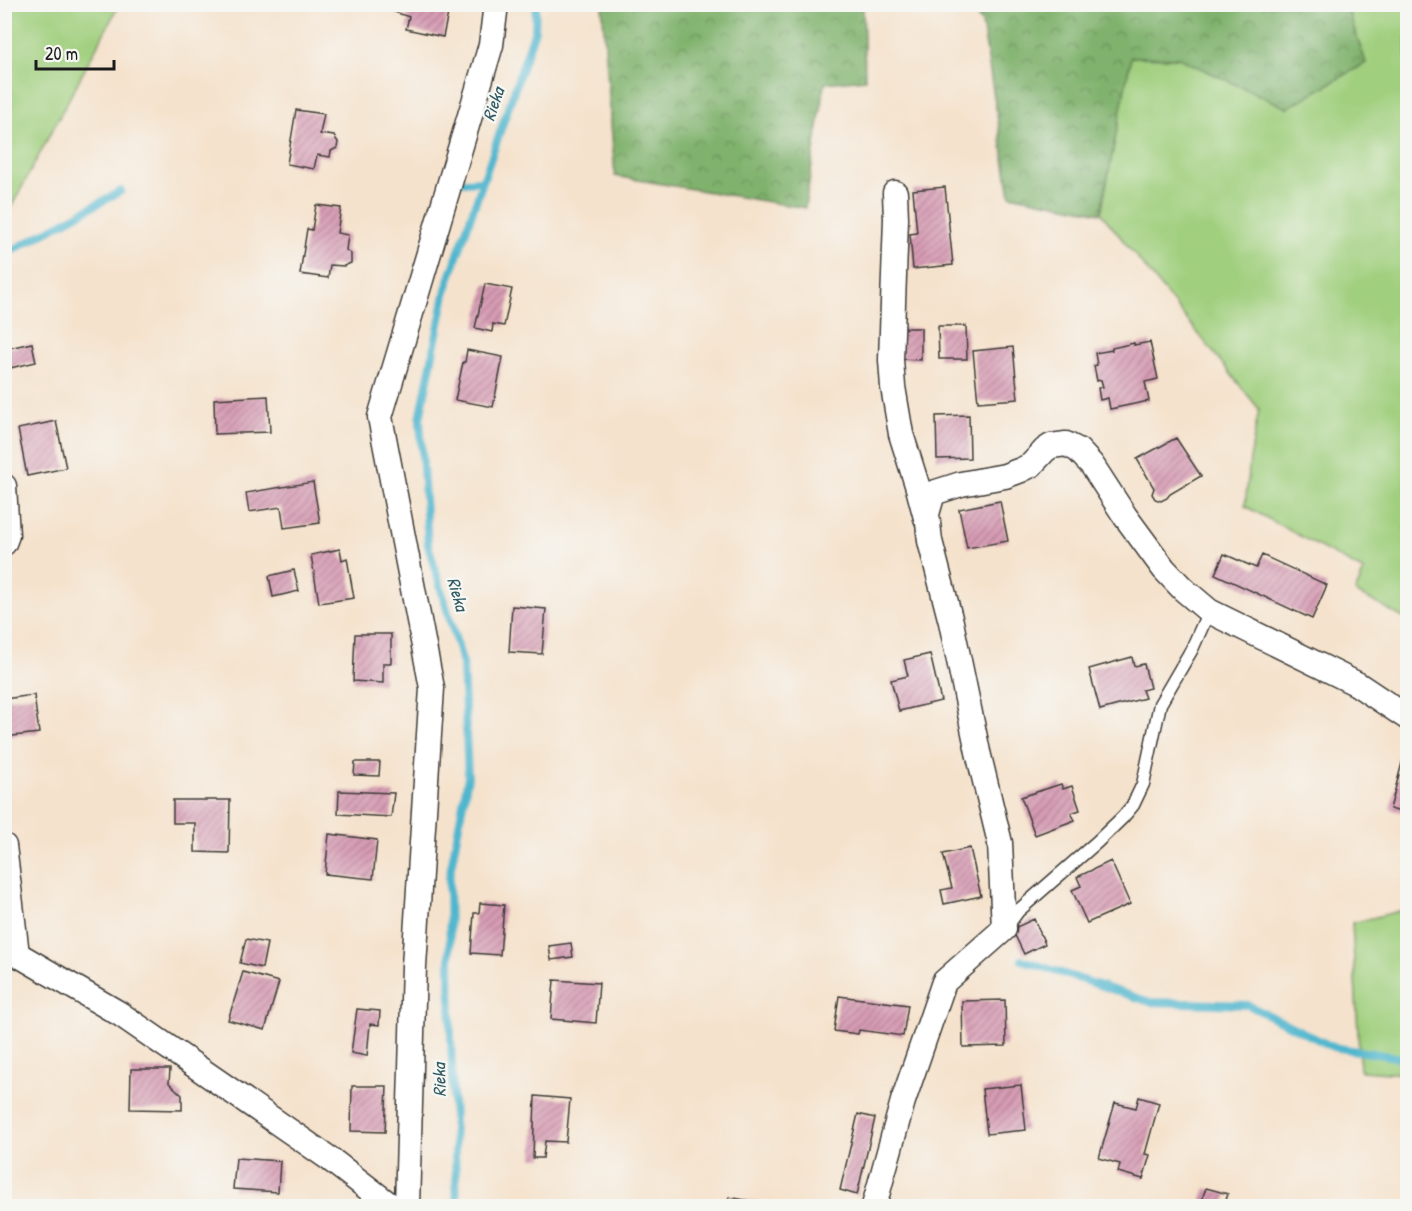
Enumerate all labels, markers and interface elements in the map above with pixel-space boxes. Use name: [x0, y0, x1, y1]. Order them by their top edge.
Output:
scale bar: [36, 33, 114, 71]
text: 20 m: [45, 41, 78, 66]
water label: Rieka: [476, 82, 511, 124]
water label: Rieka: [441, 574, 475, 616]
water label: Rieka: [426, 1061, 452, 1097]

